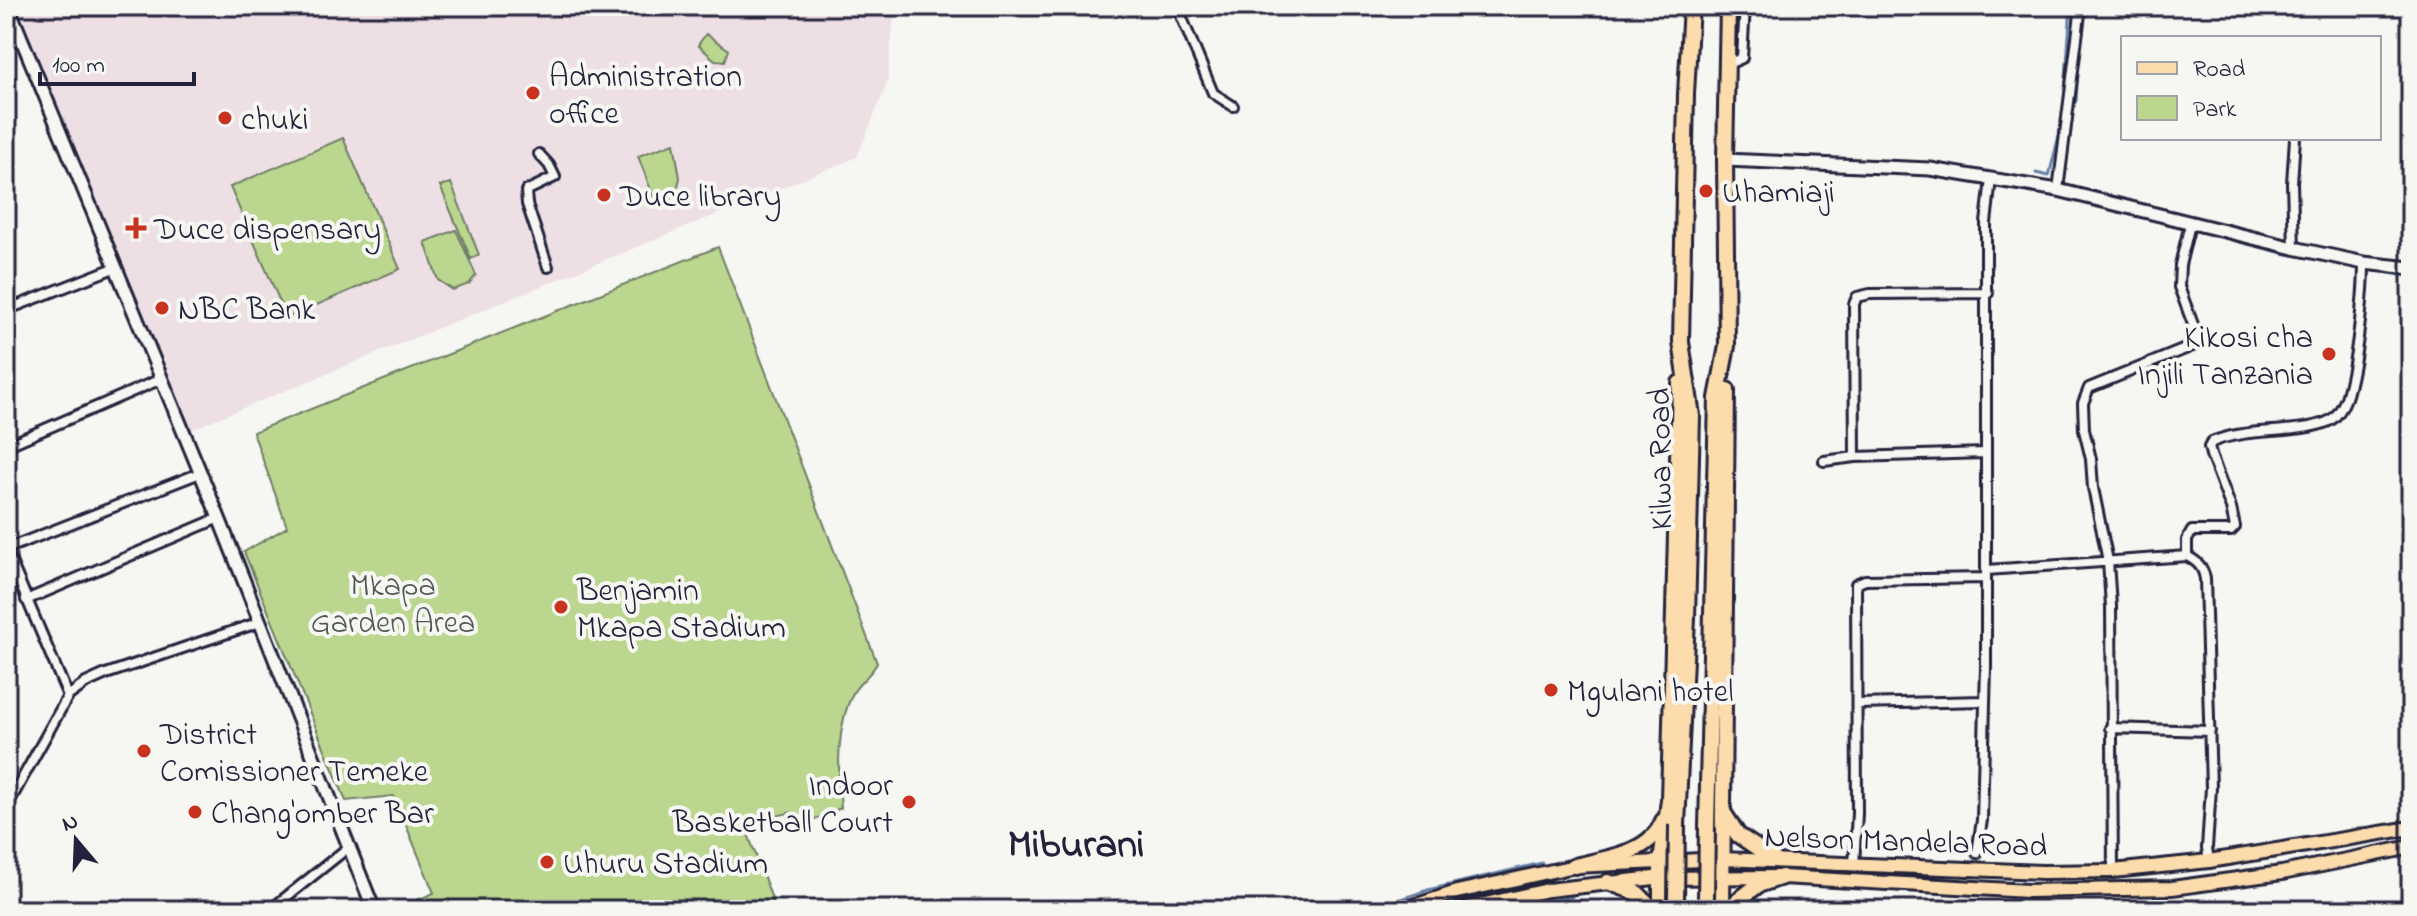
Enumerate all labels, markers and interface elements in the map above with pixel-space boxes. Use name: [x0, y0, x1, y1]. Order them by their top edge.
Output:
scale bar: [40, 36, 194, 86]
legend: [2121, 36, 2381, 140]
text: 100 m: [52, 49, 105, 84]
text: Road: [2193, 53, 2246, 88]
place label: Administration office: [549, 55, 742, 139]
marker: Administration office: [524, 84, 542, 102]
text: Park: [2193, 93, 2237, 128]
place label: chuki: [241, 98, 308, 145]
marker: chuki: [216, 109, 234, 127]
place label: Uhamiaji: [1722, 171, 1835, 218]
place label: Duce library: [619, 175, 781, 222]
marker: Uhamiaji: [1697, 182, 1715, 200]
marker: Duce library: [595, 186, 613, 204]
place label: Duce dispensary: [153, 208, 381, 255]
marker: Duce dispensary: [125, 217, 147, 239]
place label: NBC Bank: [178, 288, 316, 335]
marker: NBC Bank: [153, 299, 171, 317]
place label: Kikosi cha Injili Tanzania: [2138, 316, 2313, 400]
marker: Kikosi cha Injili Tanzania: [2320, 345, 2338, 363]
street label: Kilwa Road: [1638, 387, 1687, 531]
park label: Mkapa Garden Area: [311, 564, 475, 648]
place label: Benjamin Mkapa Stadium: [576, 569, 786, 653]
marker: Benjamin Mkapa Stadium: [552, 598, 570, 616]
place label: Mgulani hotel: [1567, 670, 1734, 717]
marker: Mgulani hotel: [1542, 681, 1560, 699]
place label: District Comissioner Temeke: [159, 713, 429, 797]
marker: District Comissioner Temeke: [135, 742, 153, 760]
place label: Indoor Basketball Court: [672, 764, 893, 848]
place label: Chang'omber Bar: [211, 792, 434, 839]
marker: Indoor Basketball Court: [900, 793, 918, 811]
north arrow: [36, 800, 116, 880]
marker: Chang'omber Bar: [186, 803, 204, 821]
text: N: [58, 806, 83, 841]
street label: Nelson Mandela Road: [1764, 815, 2048, 872]
district label: Miburani: [1008, 817, 1144, 876]
place label: Uhuru Stadium: [563, 842, 768, 889]
marker: Uhuru Stadium: [538, 853, 556, 871]

